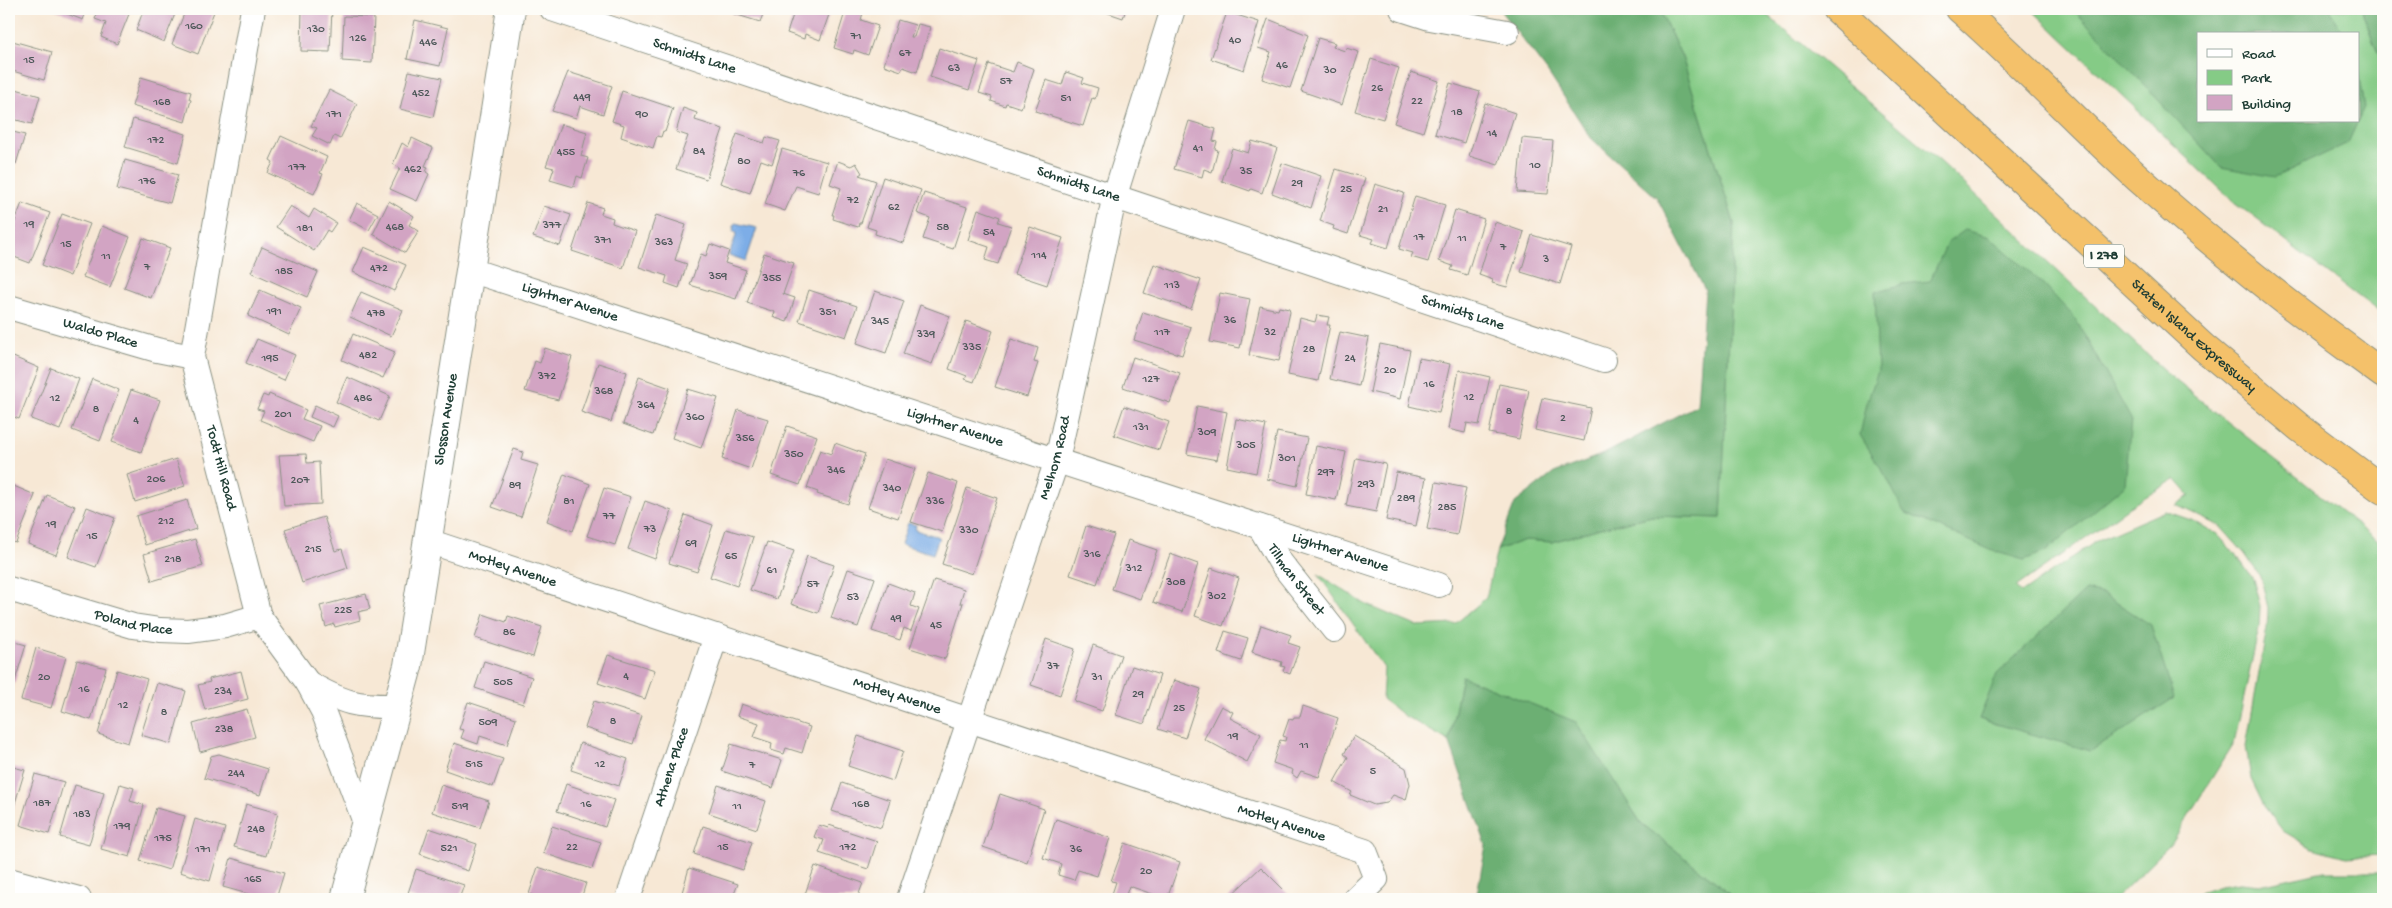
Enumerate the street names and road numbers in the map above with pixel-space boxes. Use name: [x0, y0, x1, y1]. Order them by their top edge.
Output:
street label: Schmidts Lane: [650, 34, 739, 79]
street label: Schmidts Lane: [1034, 162, 1123, 207]
road number: I 278: [2084, 245, 2124, 268]
street label: Staten Island Expressway: [2127, 276, 2261, 397]
street label: Lightner Avenue: [519, 278, 621, 327]
street label: Schmidts Lane: [1419, 291, 1507, 335]
street label: Waldo Place: [61, 314, 140, 353]
street label: Slosson Avenue: [431, 372, 463, 467]
street label: Lightner Avenue: [904, 404, 1006, 452]
street label: Melhorn Road: [1035, 413, 1076, 502]
street label: Todt Hill Road: [201, 423, 241, 514]
street label: Lightner Avenue: [1290, 529, 1391, 577]
street label: Tillman Street: [1262, 540, 1330, 621]
street label: Motley Avenue: [466, 546, 559, 592]
street label: Poland Place: [91, 606, 173, 639]
street label: Motley Avenue: [851, 673, 944, 719]
street label: Athena Place: [650, 725, 694, 809]
street label: Motley Avenue: [1235, 800, 1328, 846]

